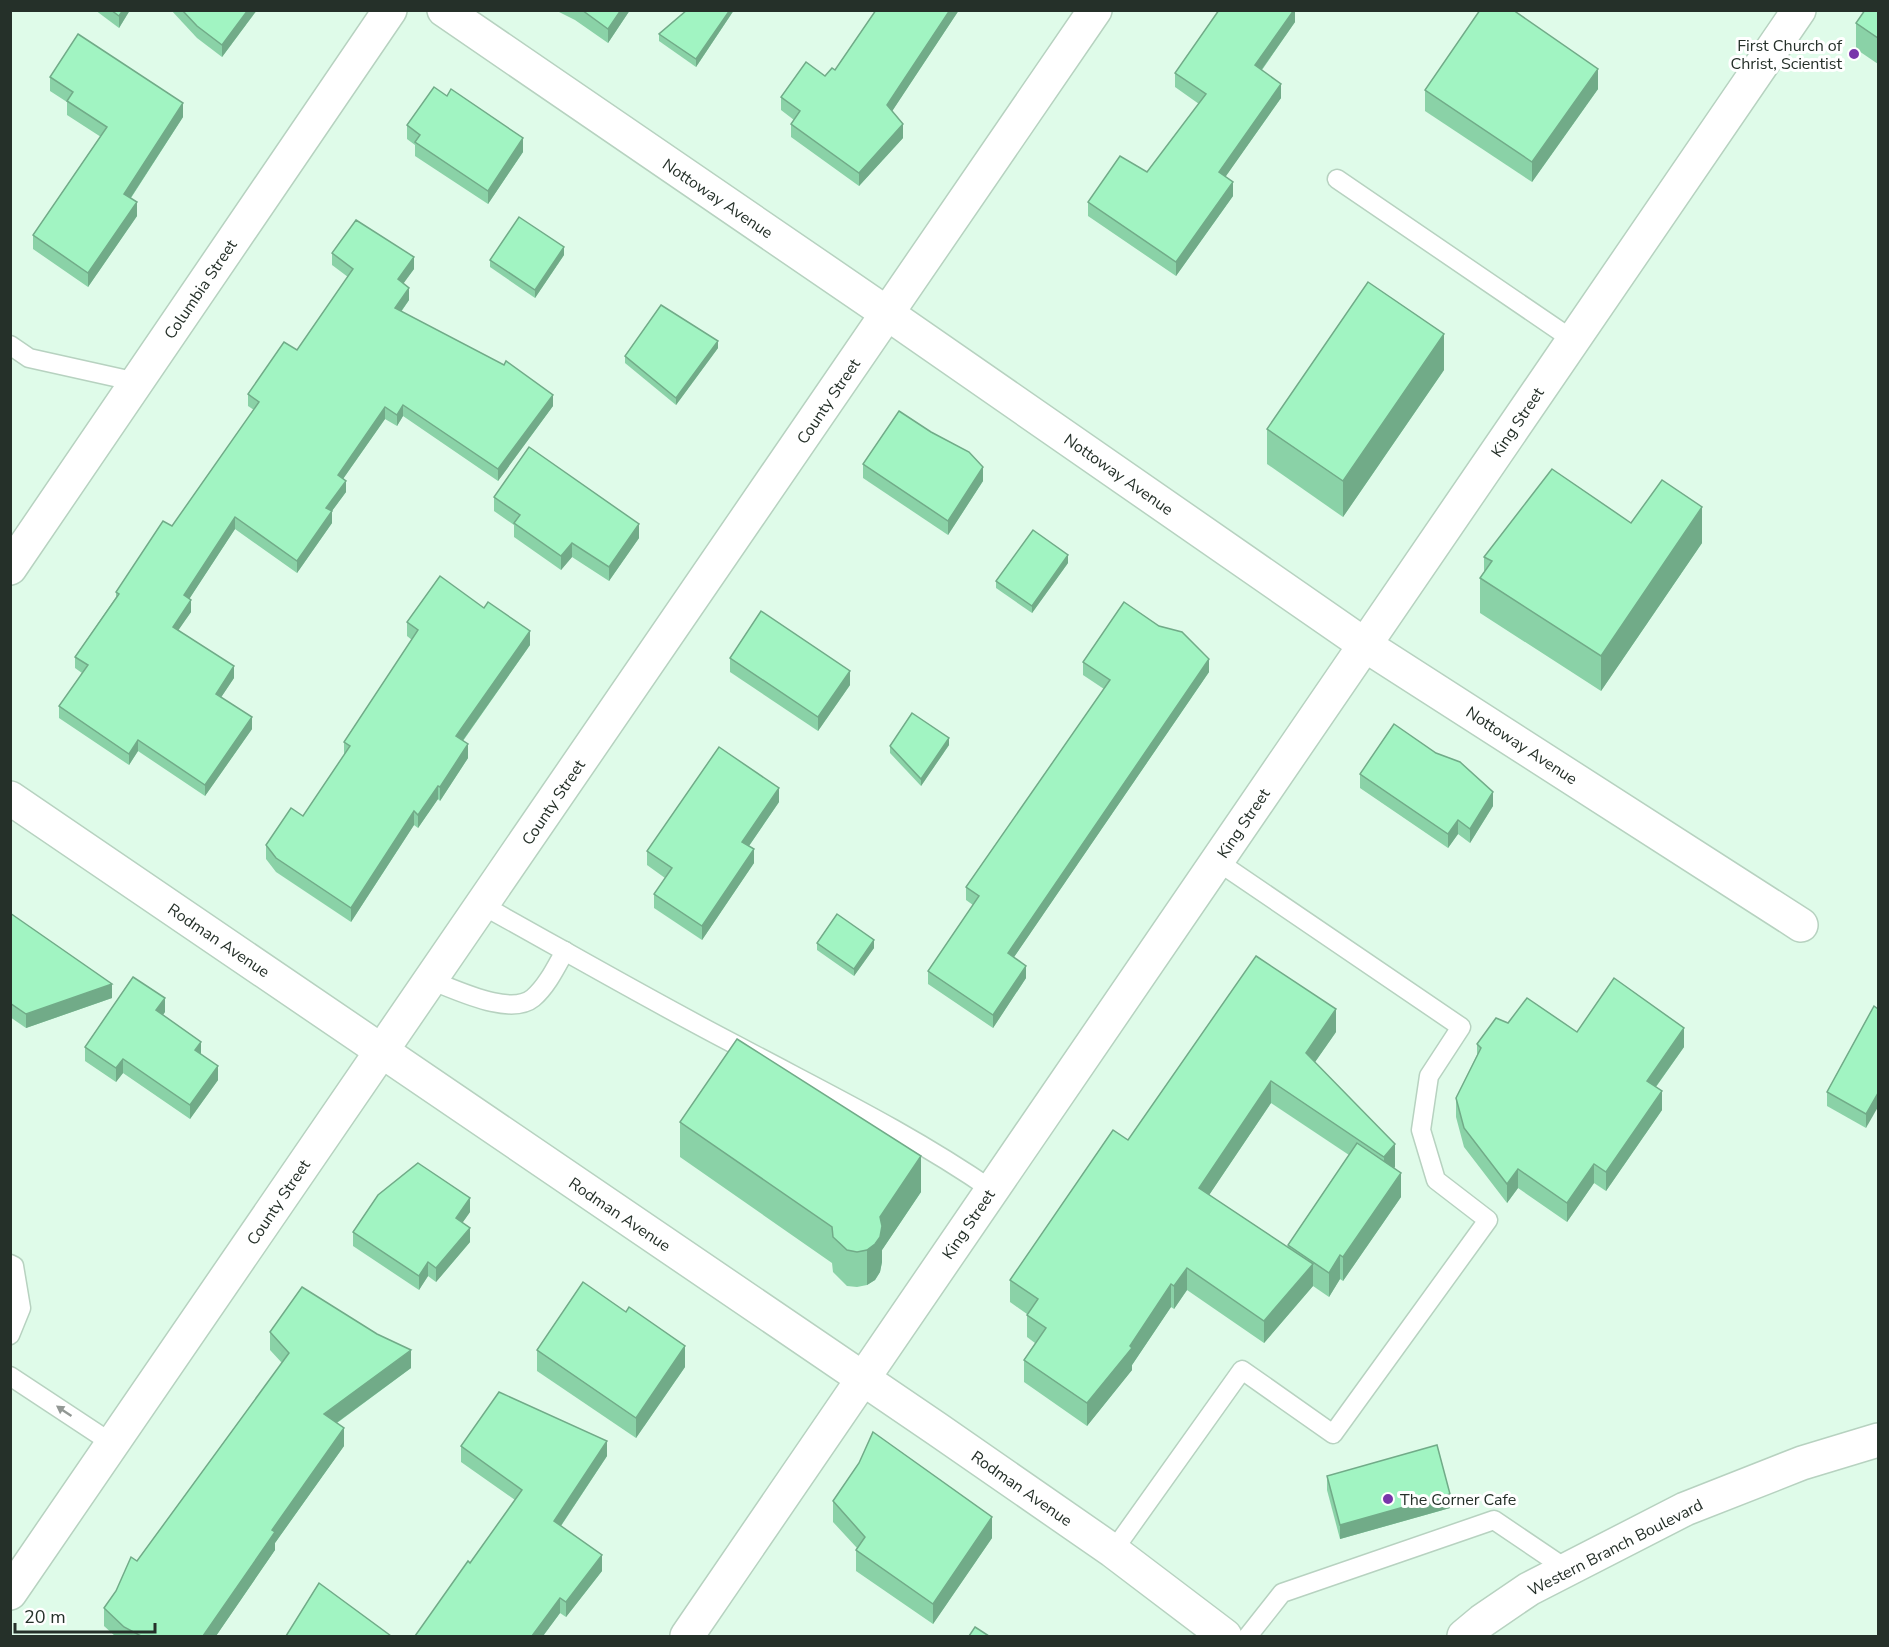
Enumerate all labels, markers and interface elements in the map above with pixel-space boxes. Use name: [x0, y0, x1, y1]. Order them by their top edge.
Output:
place label: First Church of Christ, Scientist: [1730, 35, 1843, 75]
marker: First Church of Christ, Scientist: [1847, 47, 1861, 61]
street label: Nottoway Avenue: [658, 154, 777, 244]
street label: Columbia Street: [159, 235, 243, 344]
street label: County Street: [792, 354, 866, 449]
street label: King Street: [1486, 383, 1550, 462]
street label: Nottoway Avenue: [1059, 429, 1178, 521]
street label: Nottoway Avenue: [1461, 702, 1581, 790]
street label: County Street: [517, 755, 591, 850]
street label: King Street: [1212, 784, 1276, 863]
street label: Rodman Avenue: [163, 899, 274, 983]
street label: County Street: [242, 1155, 316, 1250]
street label: Rodman Avenue: [564, 1173, 675, 1257]
street label: King Street: [937, 1185, 1001, 1264]
one-way arrow: [56, 1406, 72, 1417]
street label: Rodman Avenue: [967, 1446, 1076, 1532]
place label: The Corner Cafe: [1400, 1489, 1516, 1511]
marker: The Corner Cafe: [1381, 1492, 1395, 1506]
street label: Western Branch Boulevard: [1524, 1494, 1707, 1602]
scale bar: [15, 1596, 154, 1634]
text: 20 m: [24, 1605, 66, 1629]

